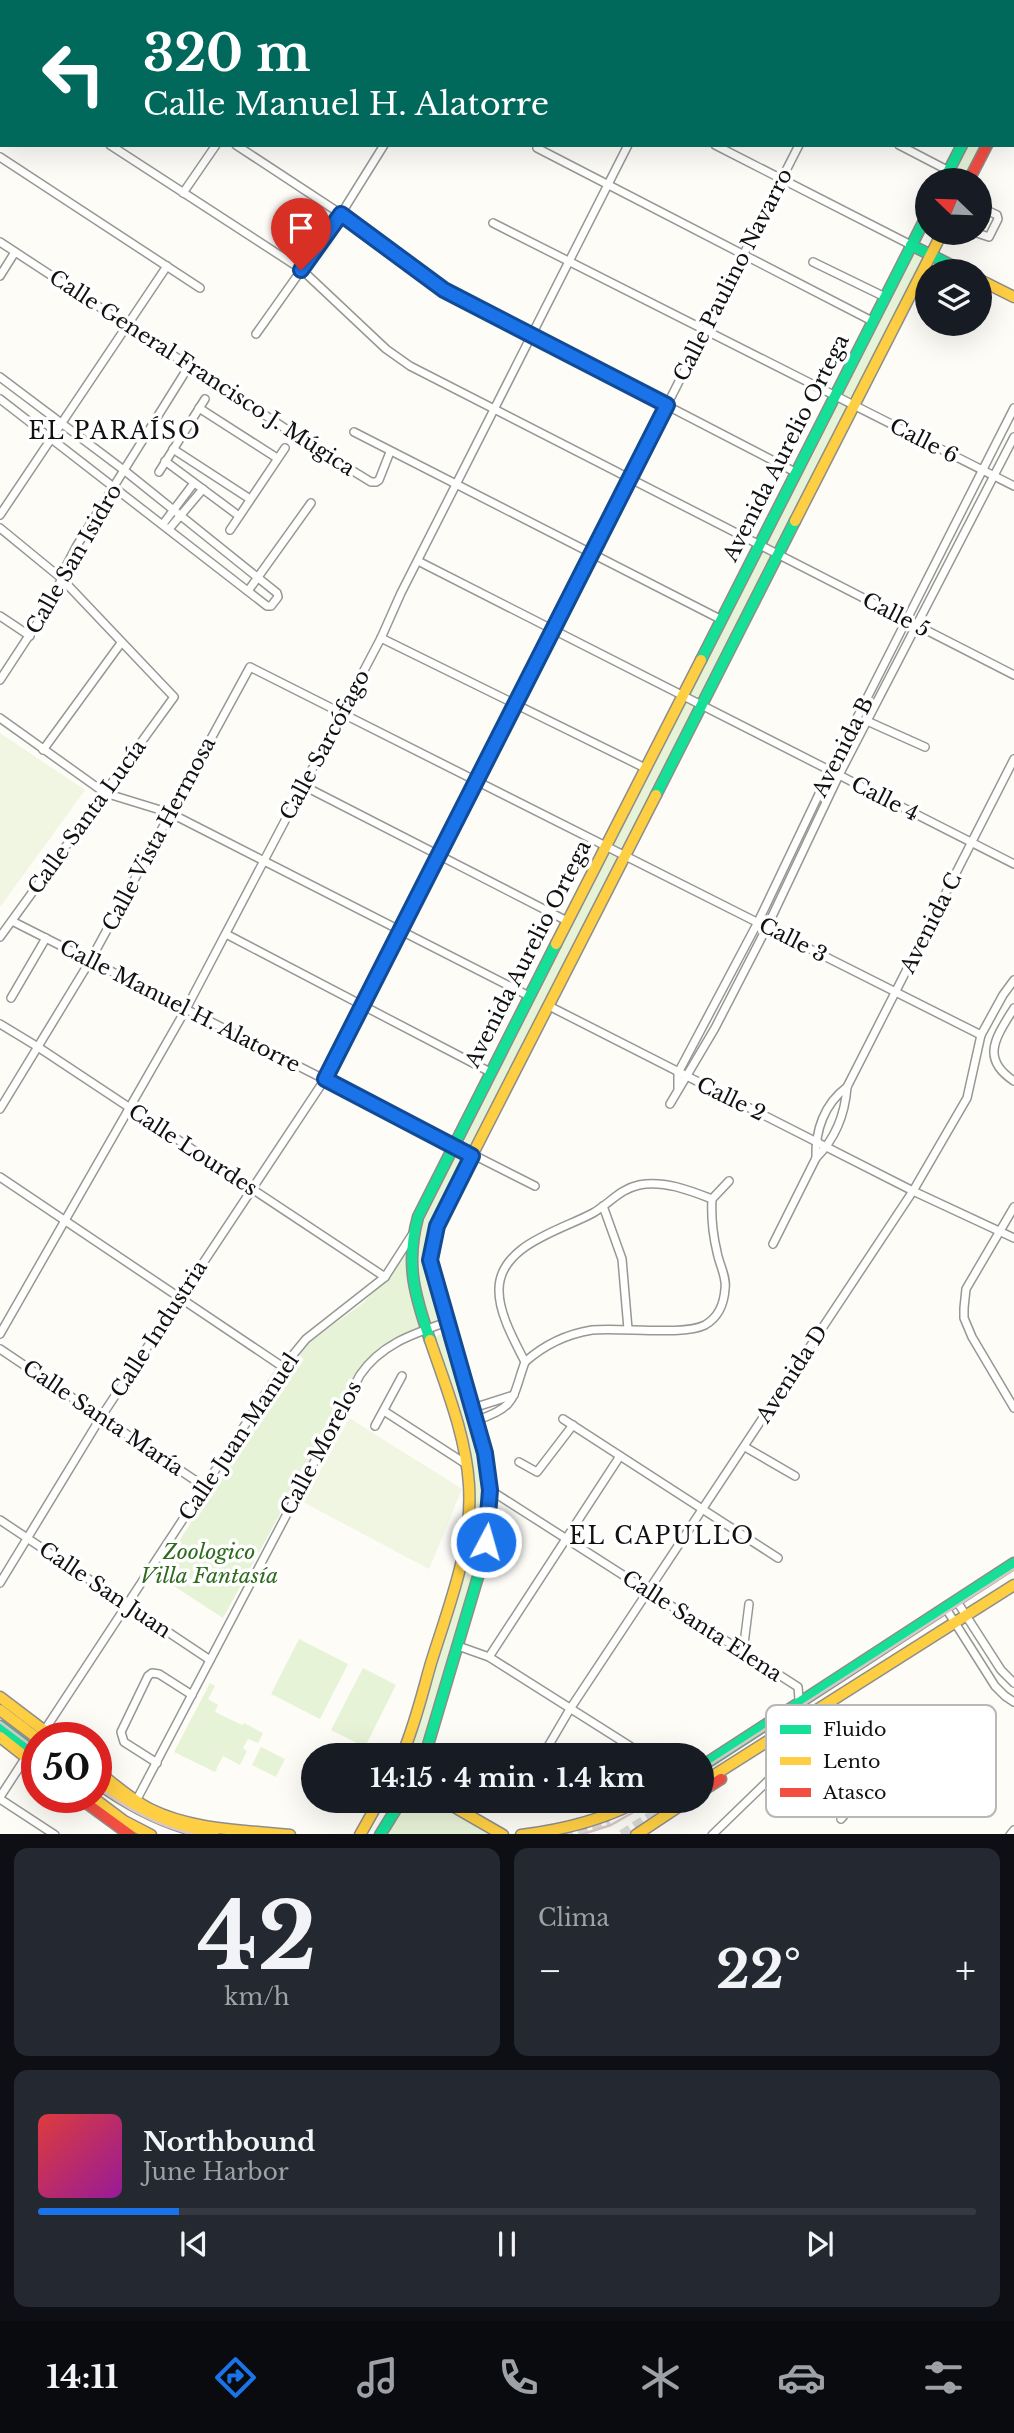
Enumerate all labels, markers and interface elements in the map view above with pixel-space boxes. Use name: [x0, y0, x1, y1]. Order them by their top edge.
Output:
text: 320 m: [143, 23, 310, 84]
icon: left: [28, 28, 119, 119]
text: Calle Manuel H. Alatorre: [143, 84, 549, 124]
street label: Calle Paulino Navarro: [668, 164, 798, 386]
north arrow: [915, 168, 992, 245]
map controls: [915, 168, 992, 336]
pin: [271, 198, 331, 270]
icon: arrive: [282, 209, 320, 247]
button: layers: [915, 259, 992, 336]
street label: Calle General Francisco J. Múgica: [44, 264, 360, 482]
street label: Avenida Aurelio Ortega: [717, 330, 855, 567]
street label: Calle 6: [885, 413, 963, 469]
district label: EL PARAÍSO: [28, 416, 202, 445]
street label: Calle San Isidro: [21, 479, 127, 639]
street label: Calle 5: [858, 587, 934, 643]
street label: Calle Sarcófago: [274, 665, 376, 825]
street label: Avenida B: [806, 693, 879, 802]
street label: Calle Vista Hermosa: [97, 732, 221, 935]
street label: Calle Santa Lucía: [22, 734, 152, 899]
street label: Calle 4: [847, 771, 923, 827]
street label: Avenida Aurelio Ortega: [459, 836, 597, 1073]
street label: Avenida C: [894, 868, 967, 979]
street label: Calle 3: [755, 912, 831, 968]
street label: Calle Manuel H. Alatorre: [55, 934, 305, 1078]
street label: Calle 2: [692, 1071, 770, 1127]
street label: Calle Lourdes: [124, 1099, 262, 1201]
street label: Calle Industria: [105, 1255, 213, 1402]
street label: Avenida D: [750, 1320, 833, 1429]
street label: Calle Juan Manuel: [173, 1348, 305, 1526]
street label: Calle Santa María: [18, 1355, 189, 1482]
street label: Calle Morelos: [275, 1376, 367, 1520]
position arrow: [449, 1505, 523, 1579]
district label: EL CAPULLO: [569, 1522, 755, 1550]
street label: Calle San Juan: [34, 1536, 176, 1644]
park label: Zoologico Villa Fantasía: [140, 1539, 278, 1589]
street label: Calle Santa Elena: [617, 1565, 787, 1688]
legend: [766, 1705, 996, 1817]
text: Fluido: [823, 1718, 886, 1741]
speed limit sign: 50: [21, 1722, 112, 1813]
text: Lento: [823, 1750, 880, 1773]
text: 14:15 · 4 min · 1.4 km: [370, 1762, 645, 1794]
text: Atasco: [822, 1781, 887, 1804]
text: 42: [197, 1881, 317, 1994]
text: Clima: [538, 1904, 609, 1932]
text: 22°: [716, 1938, 801, 2002]
text: −: [538, 1947, 562, 1994]
text: +: [955, 1947, 976, 1994]
text: km/h: [224, 1983, 290, 2011]
text: Northbound: [143, 2126, 315, 2158]
text: June Harbor: [143, 2158, 289, 2186]
icon: previous: [175, 2225, 213, 2263]
icon: pause: [488, 2225, 526, 2263]
icon: next: [801, 2225, 839, 2263]
icon: directions: [211, 2353, 260, 2402]
icon: music: [353, 2353, 402, 2402]
icon: phone: [494, 2353, 543, 2402]
icon: climate: [636, 2353, 685, 2402]
icon: car: [777, 2353, 826, 2402]
icon: filters: [919, 2353, 968, 2402]
text: 14:11: [46, 2357, 118, 2397]

